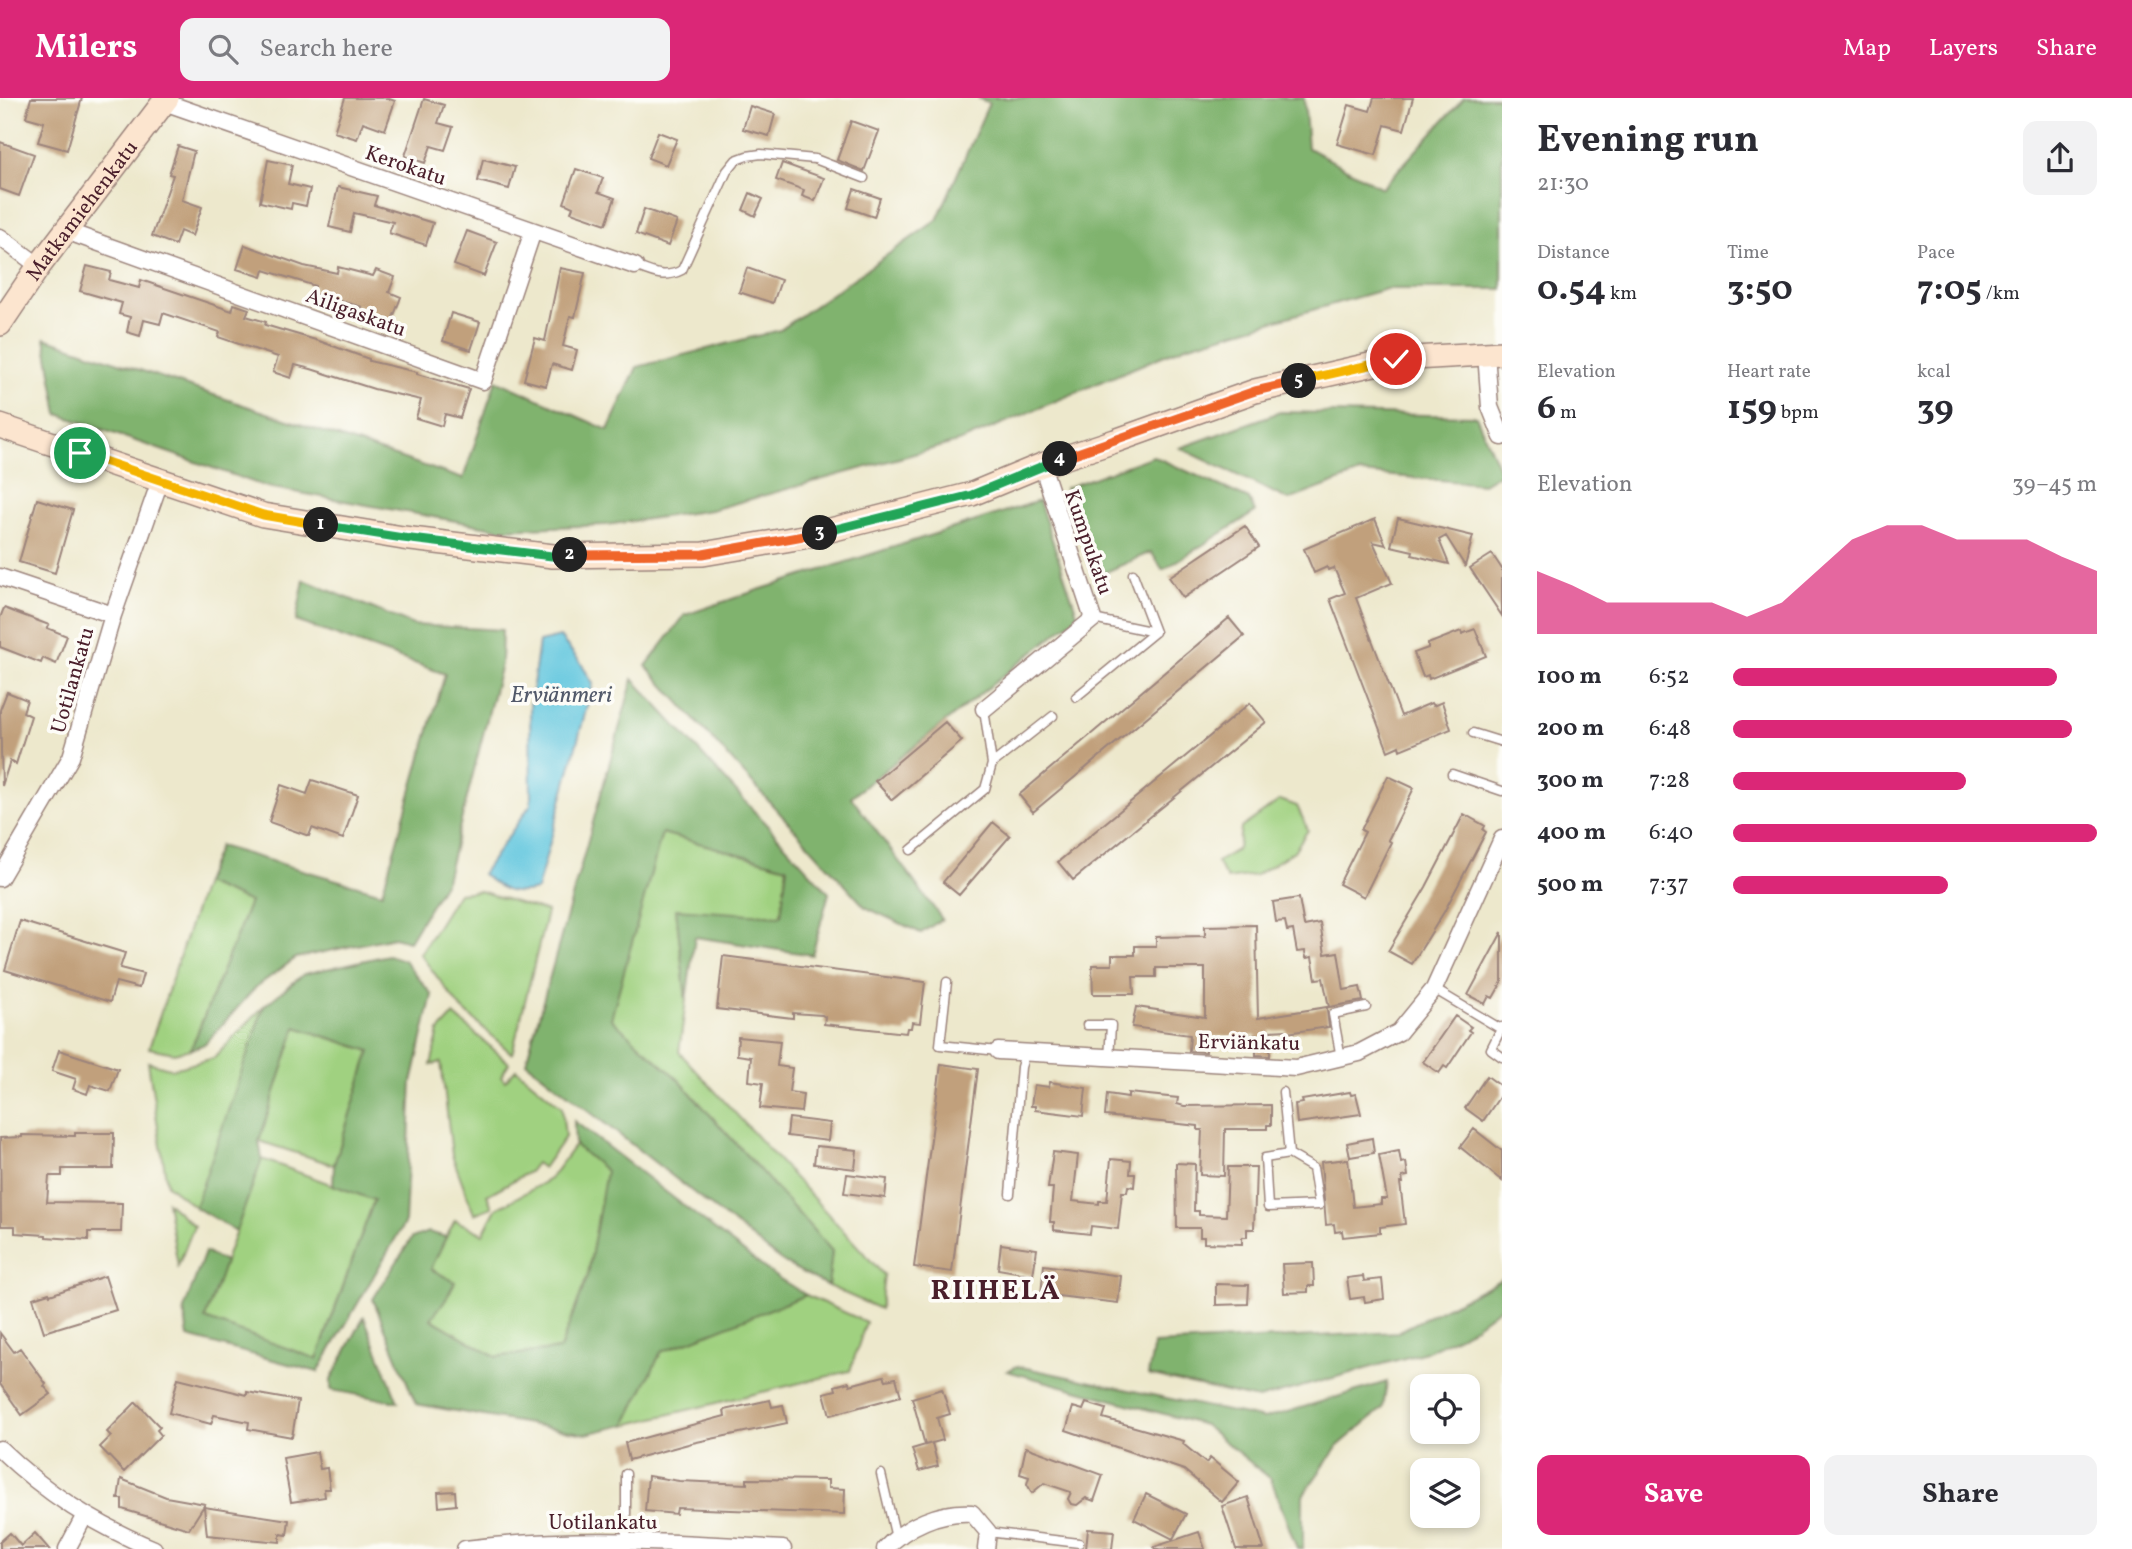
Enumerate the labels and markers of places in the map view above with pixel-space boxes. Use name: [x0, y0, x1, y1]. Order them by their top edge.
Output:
pin: [1366, 329, 1426, 389]
pin: 5: [1282, 364, 1316, 398]
pin: [50, 423, 110, 483]
pin: 4: [1042, 442, 1078, 476]
pin: 1: [304, 508, 338, 542]
pin: 3: [802, 516, 838, 550]
pin: 2: [552, 538, 588, 573]

